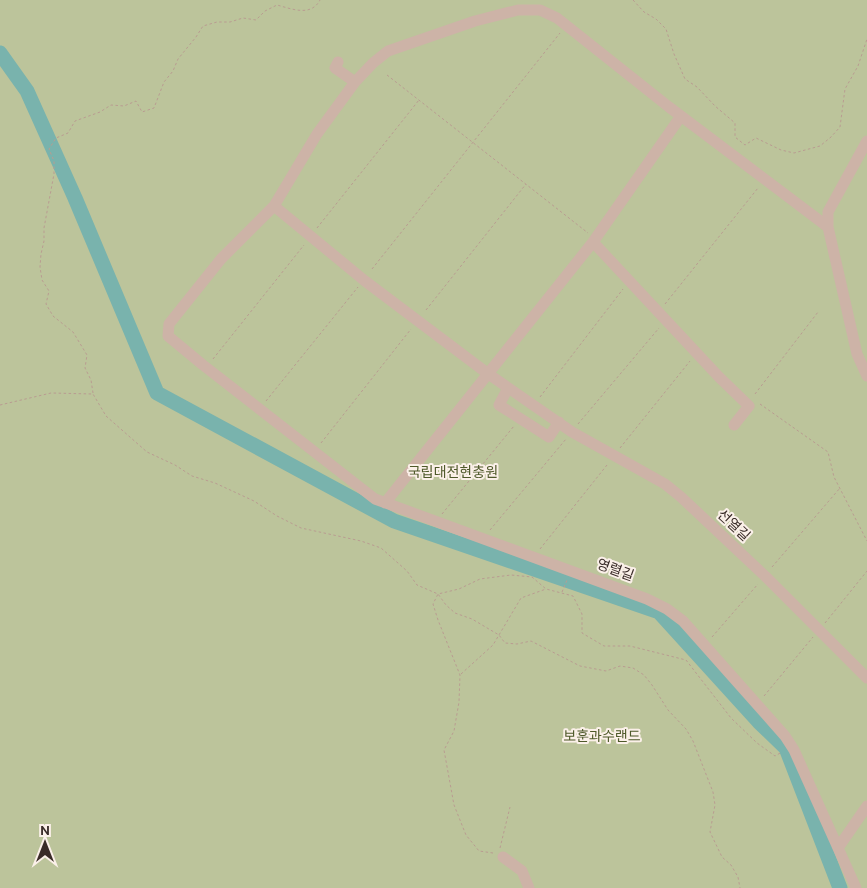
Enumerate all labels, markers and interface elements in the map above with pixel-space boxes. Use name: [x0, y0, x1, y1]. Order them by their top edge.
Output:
park label: 국립대전현충원: [408, 464, 498, 482]
street label: 선열길: [713, 507, 753, 545]
street label: 영렬길: [594, 556, 636, 586]
park label: 보훈과수랜드: [563, 729, 641, 746]
north arrow: [20, 818, 70, 868]
text: N: [40, 823, 50, 840]

